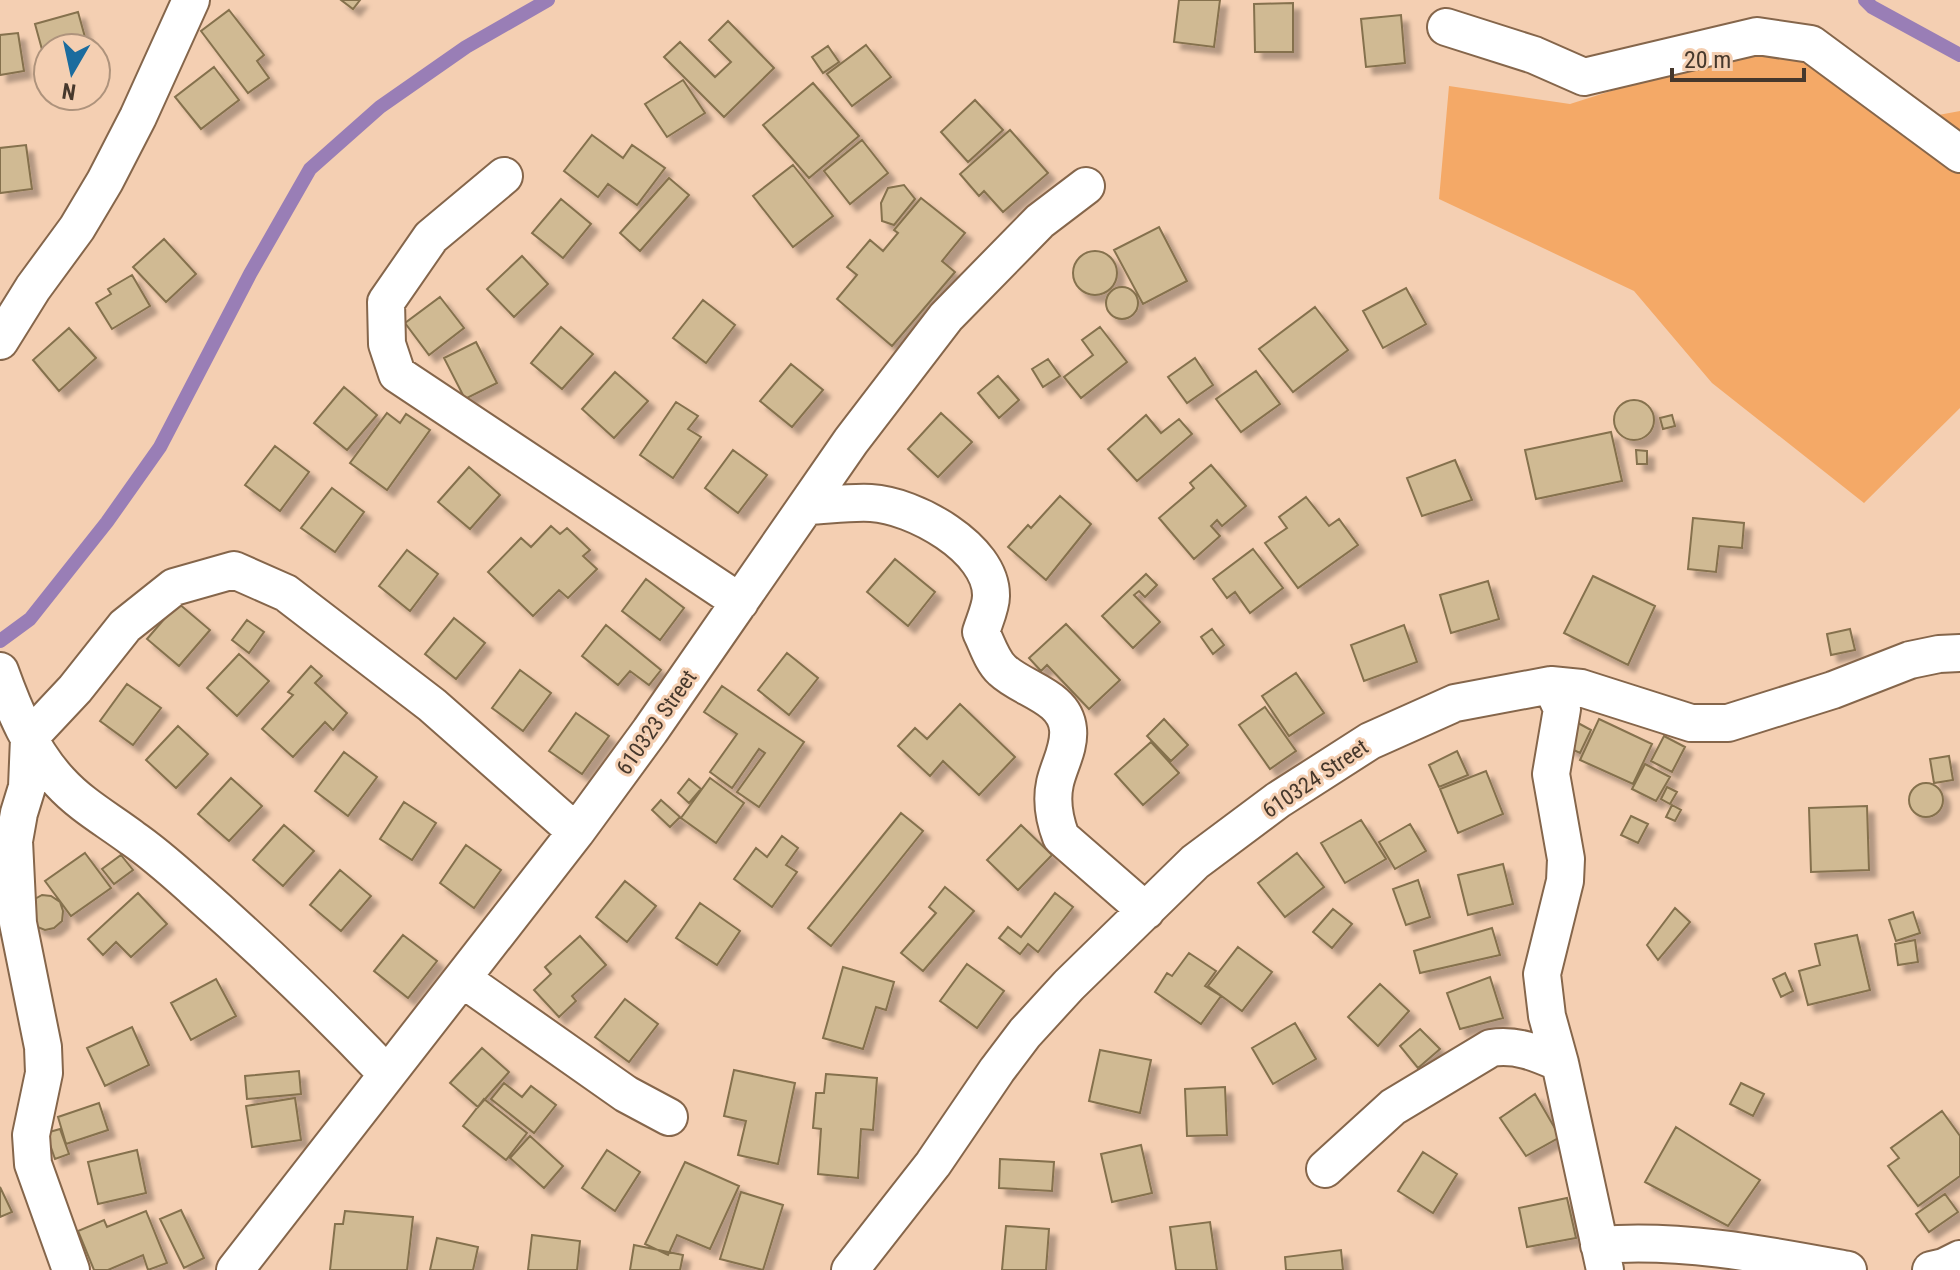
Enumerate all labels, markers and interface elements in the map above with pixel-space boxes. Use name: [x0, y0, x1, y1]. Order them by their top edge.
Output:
north arrow: [32, 32, 112, 112]
scale bar: [1672, 32, 1804, 82]
text: 20 m: [1684, 46, 1731, 74]
text: N: [60, 78, 78, 105]
street label: 610323 Street: [611, 665, 702, 779]
street label: 610324 Street: [1258, 734, 1373, 823]

